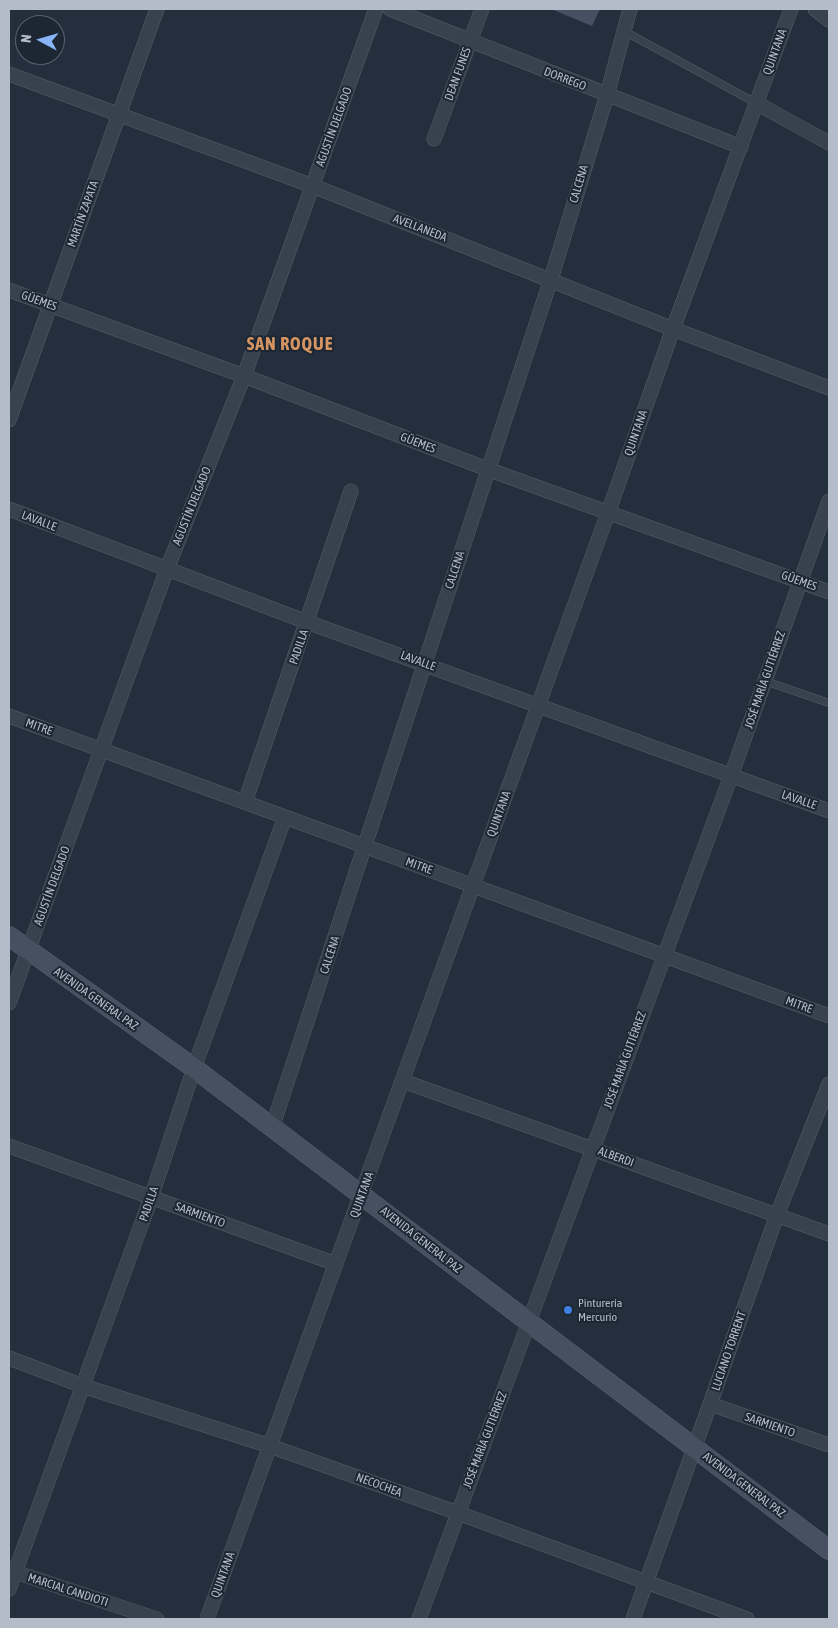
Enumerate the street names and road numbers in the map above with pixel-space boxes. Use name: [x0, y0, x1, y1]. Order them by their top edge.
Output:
street label: QUINTANA: [760, 27, 790, 77]
street label: DEAN FUNES: [442, 45, 474, 103]
street label: DORREGO: [542, 64, 588, 94]
street label: AGUSTÍN DELGADO: [313, 85, 355, 169]
street label: CALCENA: [566, 163, 592, 205]
street label: MARTÍN ZAPATA: [64, 179, 102, 249]
street label: AVELLANEDA: [391, 211, 449, 245]
street label: GÜEMES: [19, 288, 59, 314]
street label: QUINTANA: [621, 408, 651, 458]
street label: GÜEMES: [398, 430, 438, 456]
street label: AGUSTÍN DELGADO: [170, 465, 214, 547]
street label: LAVALLE: [20, 508, 58, 534]
street label: CALCENA: [442, 549, 468, 591]
street label: GÜEMES: [779, 568, 819, 594]
street label: PADILLA: [286, 628, 312, 666]
street label: JOSÉ MARÍA GUTIÉRREZ: [742, 629, 788, 731]
street label: LAVALLE: [399, 648, 437, 674]
street label: MITRE: [24, 716, 54, 738]
street label: LAVALLE: [780, 787, 818, 813]
street label: QUINTANA: [484, 789, 514, 839]
street label: AGUSTÍN DELGADO: [31, 844, 73, 928]
street label: MITRE: [404, 855, 434, 877]
street label: CALCENA: [317, 934, 343, 976]
street label: AVENIDA GENERAL PAZ: [51, 965, 141, 1033]
street label: MITRE: [784, 994, 814, 1016]
street label: JOSÉ MARÍA GUTIÉRREZ: [601, 1009, 649, 1111]
street label: ALBERDI: [596, 1144, 636, 1170]
street label: QUINTANA: [347, 1170, 377, 1220]
street label: PADILLA: [136, 1185, 162, 1223]
street label: SARMIENTO: [173, 1199, 227, 1231]
street label: AVENIDA GENERAL PAZ: [377, 1204, 465, 1276]
street label: LUCIANO TORRENT: [709, 1309, 749, 1393]
street label: JOSÉ MARÍA GUTIÉRREZ: [460, 1390, 510, 1490]
street label: SARMIENTO: [743, 1410, 797, 1440]
street label: AVENIDA GENERAL PAZ: [700, 1449, 788, 1521]
street label: NECOCHEA: [354, 1470, 404, 1500]
street label: QUINTANA: [208, 1550, 238, 1600]
street label: MARCIAL CANDIOTI: [26, 1570, 110, 1610]

